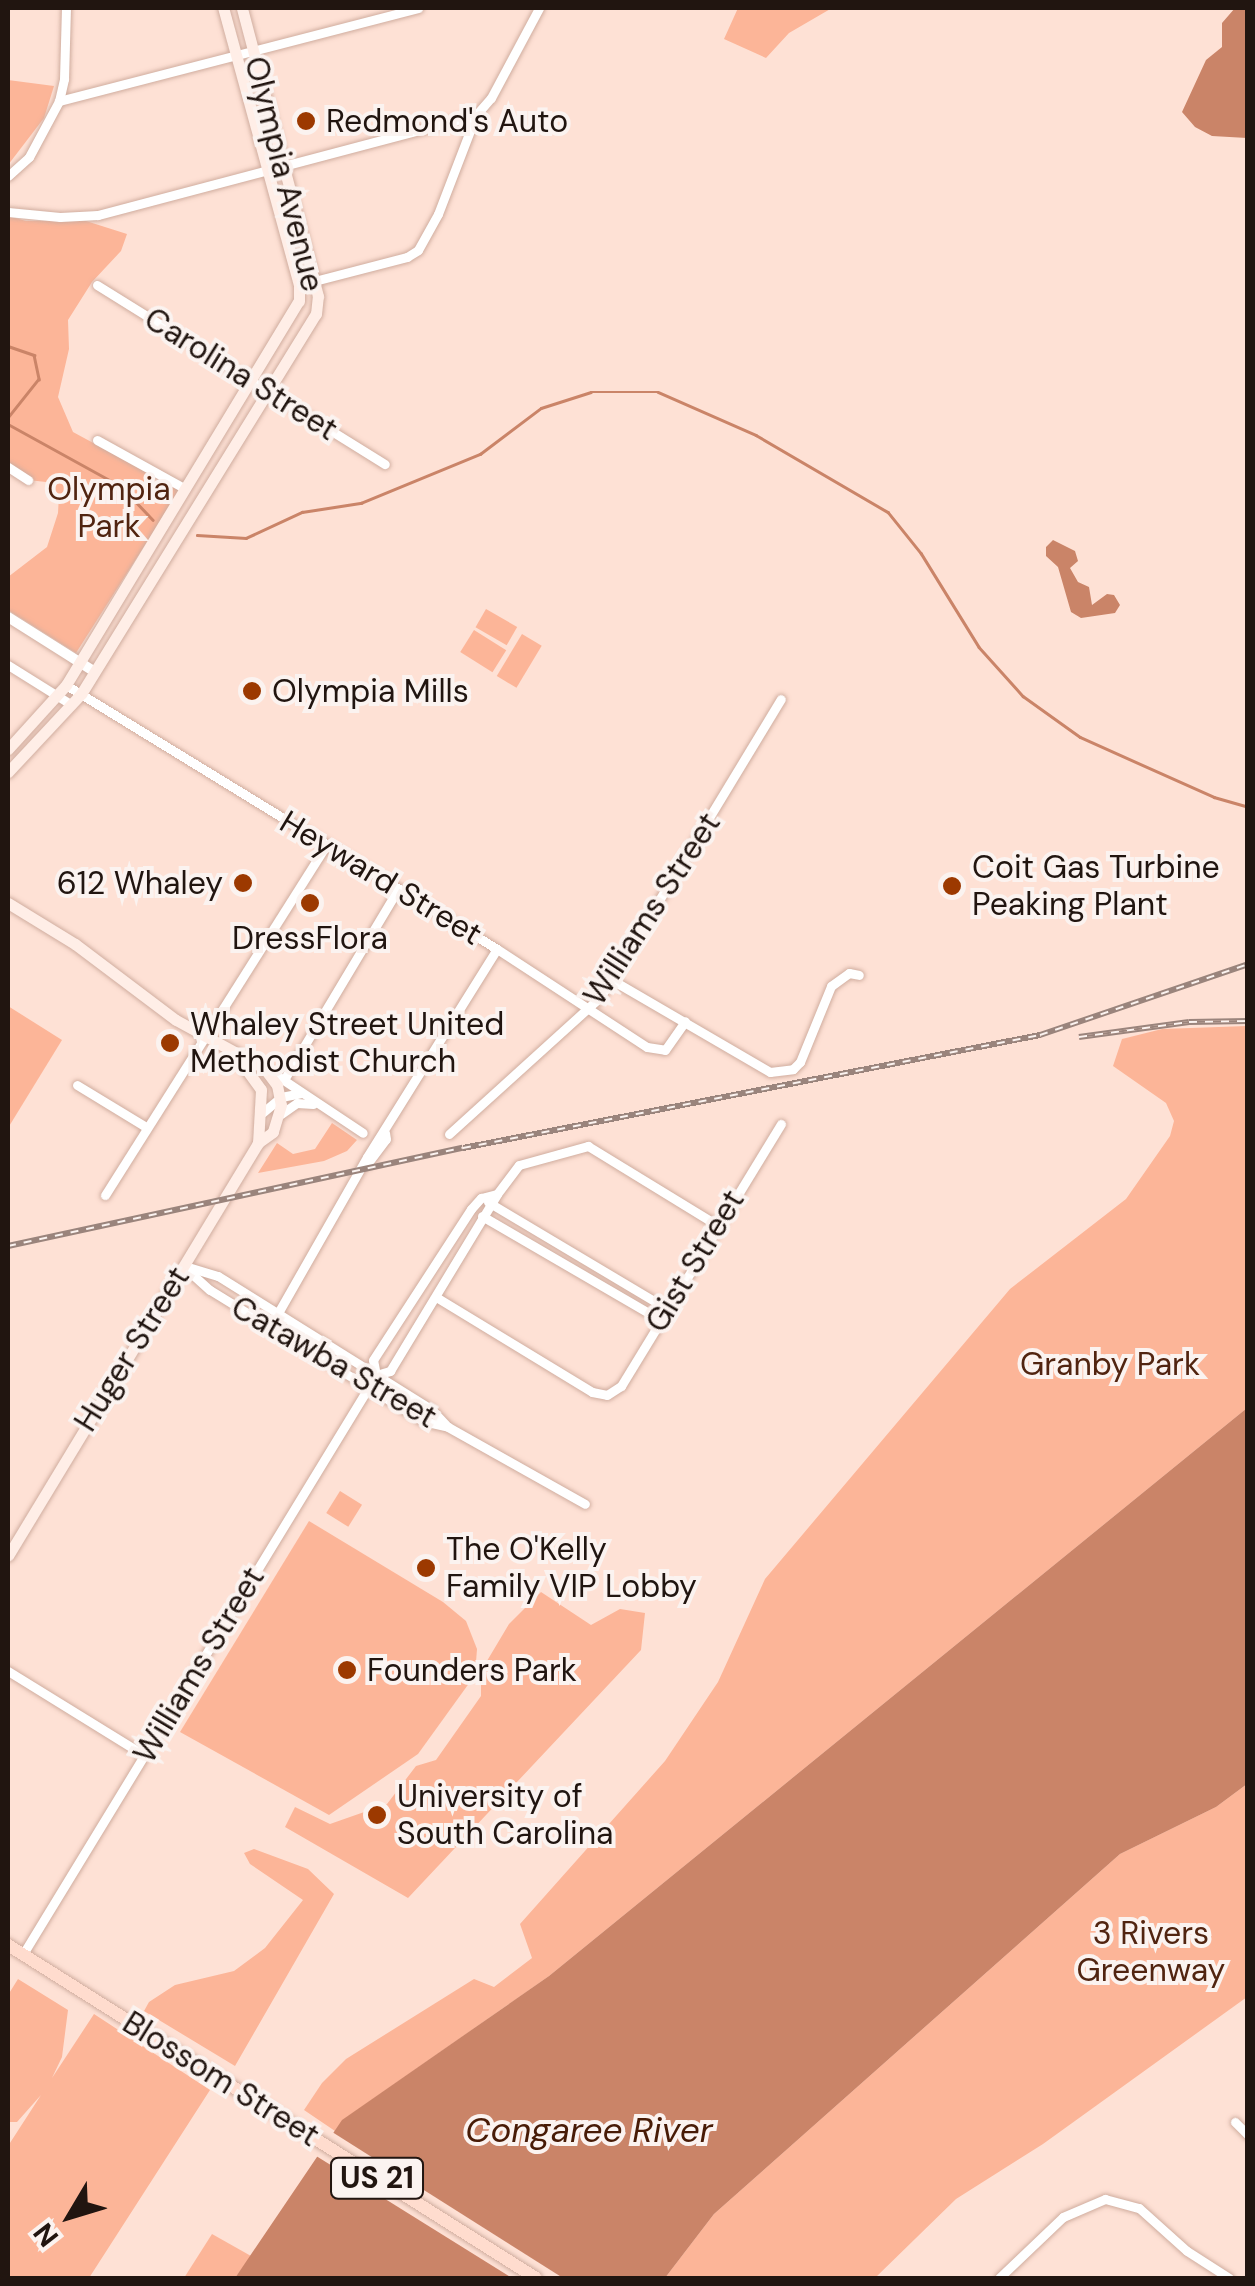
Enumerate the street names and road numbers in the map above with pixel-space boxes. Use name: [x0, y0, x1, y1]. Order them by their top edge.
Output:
street label: Olympia Avenue: [236, 53, 332, 295]
street label: Carolina Street: [137, 299, 345, 449]
street label: Heyward Street: [273, 803, 489, 953]
street label: Williams Street: [575, 806, 729, 1012]
street label: Gist Street: [638, 1183, 752, 1339]
street label: Huger Street: [66, 1260, 198, 1438]
street label: Catawba Street: [225, 1288, 443, 1436]
street label: Williams Street: [125, 1560, 273, 1770]
street label: Blossom Street: [116, 2003, 326, 2155]
road number: US 21: [330, 2153, 424, 2203]

